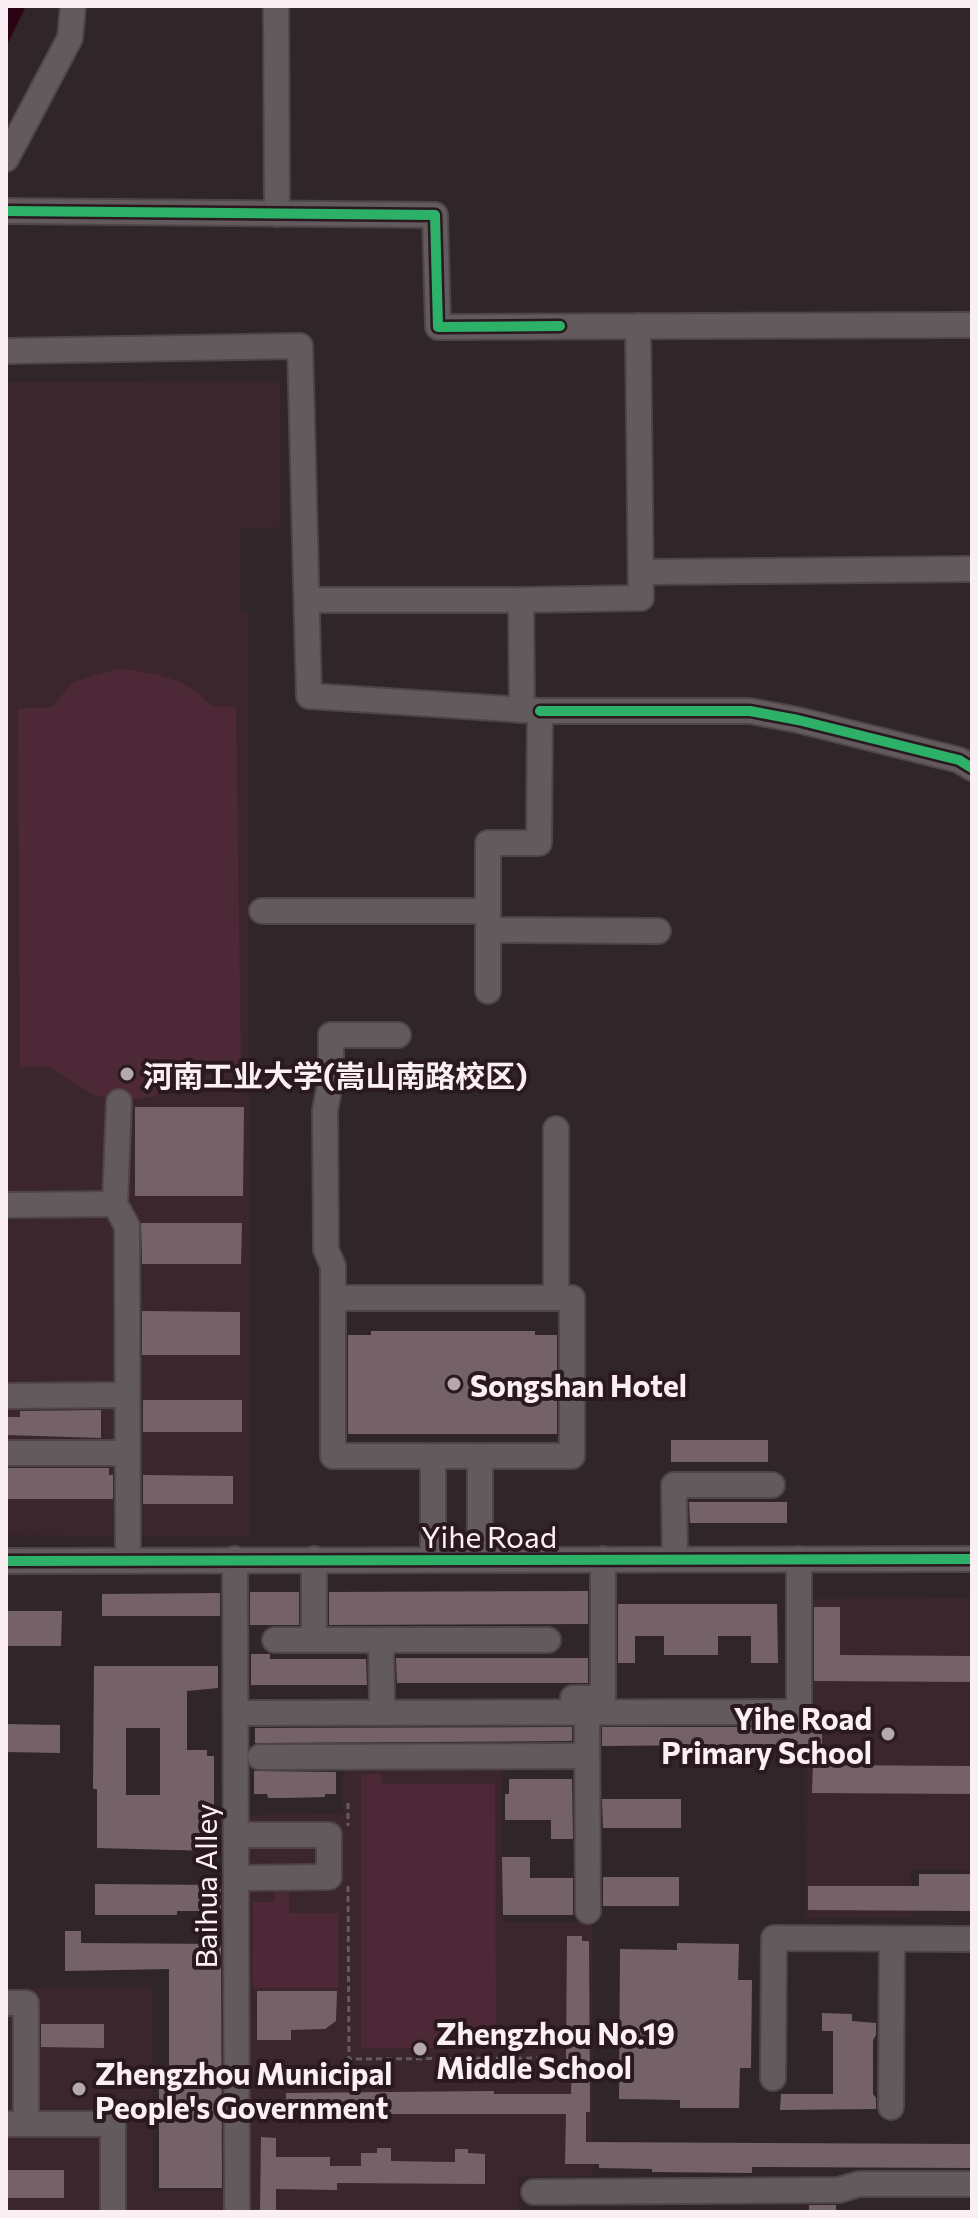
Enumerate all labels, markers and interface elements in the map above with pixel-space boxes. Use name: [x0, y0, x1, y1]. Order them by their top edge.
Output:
place label: 河南工业大学(嵩山南路校区): [143, 1056, 528, 1093]
marker: 河南工业大学(嵩山南路校区): [118, 1065, 136, 1083]
place label: Songshan Hotel: [470, 1366, 687, 1403]
marker: Songshan Hotel: [445, 1375, 463, 1393]
street label: Yihe Road: [421, 1517, 557, 1554]
place label: Yihe Road Primary School: [661, 1699, 872, 1770]
marker: Yihe Road Primary School: [879, 1725, 897, 1743]
street label: Baihua Alley: [186, 1803, 223, 1969]
place label: Zhengzhou No.19 Middle School: [436, 2014, 675, 2085]
marker: Zhengzhou No.19 Middle School: [411, 2040, 429, 2058]
place label: Zhengzhou Municipal People's Government: [95, 2054, 392, 2125]
marker: Zhengzhou Municipal People's Government: [70, 2080, 88, 2098]

